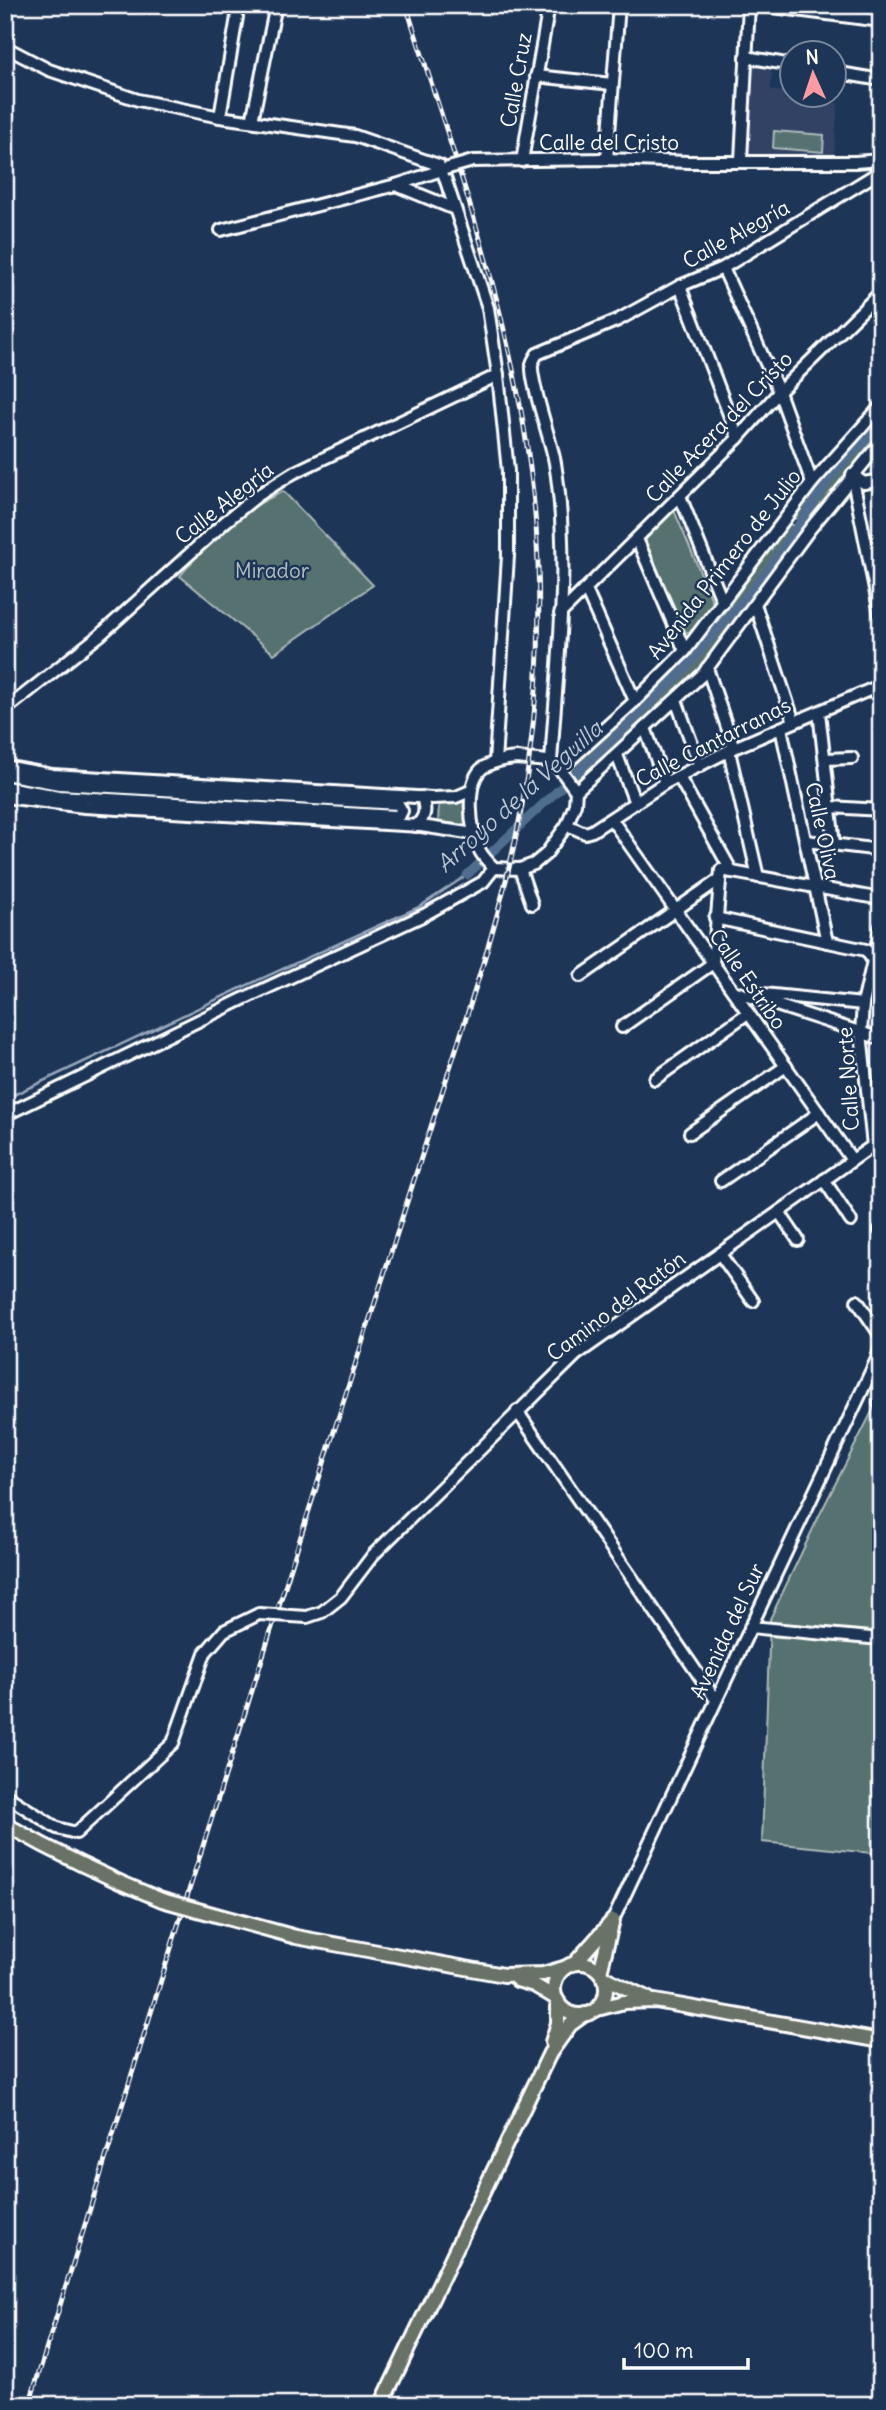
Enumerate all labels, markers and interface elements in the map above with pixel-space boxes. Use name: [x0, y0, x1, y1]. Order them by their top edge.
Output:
street label: Calle Cruz: [494, 30, 538, 130]
north arrow: [778, 38, 848, 108]
text: N: [805, 45, 819, 69]
street label: Calle del Cristo: [539, 129, 679, 156]
street label: Calle Alegría: [678, 194, 794, 274]
street label: Calle Acera del Cristo: [640, 346, 798, 508]
street label: Calle Alegría: [169, 456, 279, 550]
street label: Avenida Primero de Julio: [641, 463, 807, 665]
park label: Mirador: [235, 557, 310, 584]
street label: Calle Cantarranas: [631, 691, 795, 793]
water label: Arroyo de la Veguilla: [430, 713, 609, 878]
street label: Calle Oliva: [799, 780, 847, 882]
street label: Calle Estribo: [703, 923, 793, 1035]
street label: Calle Norte: [831, 1026, 865, 1132]
street label: Camino del Ratón: [541, 1245, 691, 1367]
street label: Avenida del Sur: [684, 1558, 770, 1703]
scale bar: [624, 2326, 748, 2370]
text: 100 m: [634, 2337, 693, 2364]

